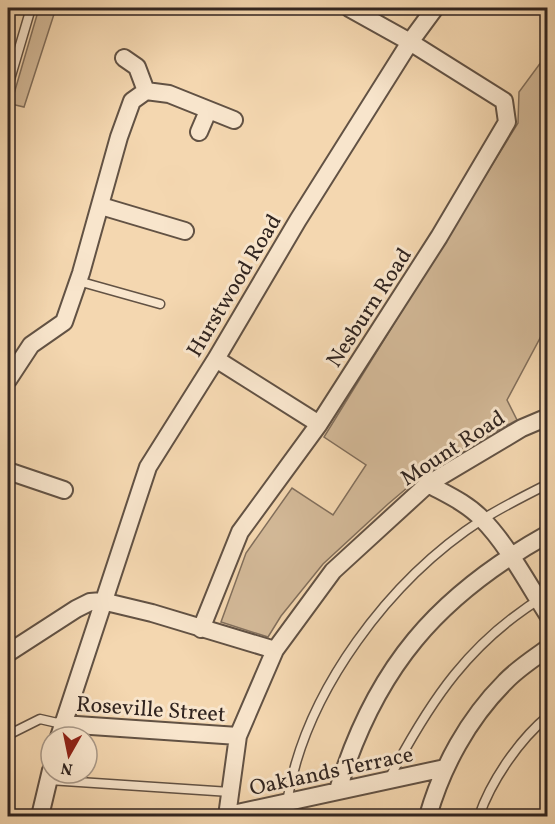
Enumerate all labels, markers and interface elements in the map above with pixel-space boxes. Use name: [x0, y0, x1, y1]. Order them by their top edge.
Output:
street label: Hurstwood Road: [180, 209, 290, 364]
street label: Nesburn Road: [320, 242, 420, 374]
street label: Mount Road: [395, 404, 512, 495]
street label: Roseville Street: [75, 690, 227, 731]
north arrow: [39, 725, 99, 785]
street label: Oaklands Terrace: [247, 740, 416, 805]
text: N: [59, 756, 74, 780]

